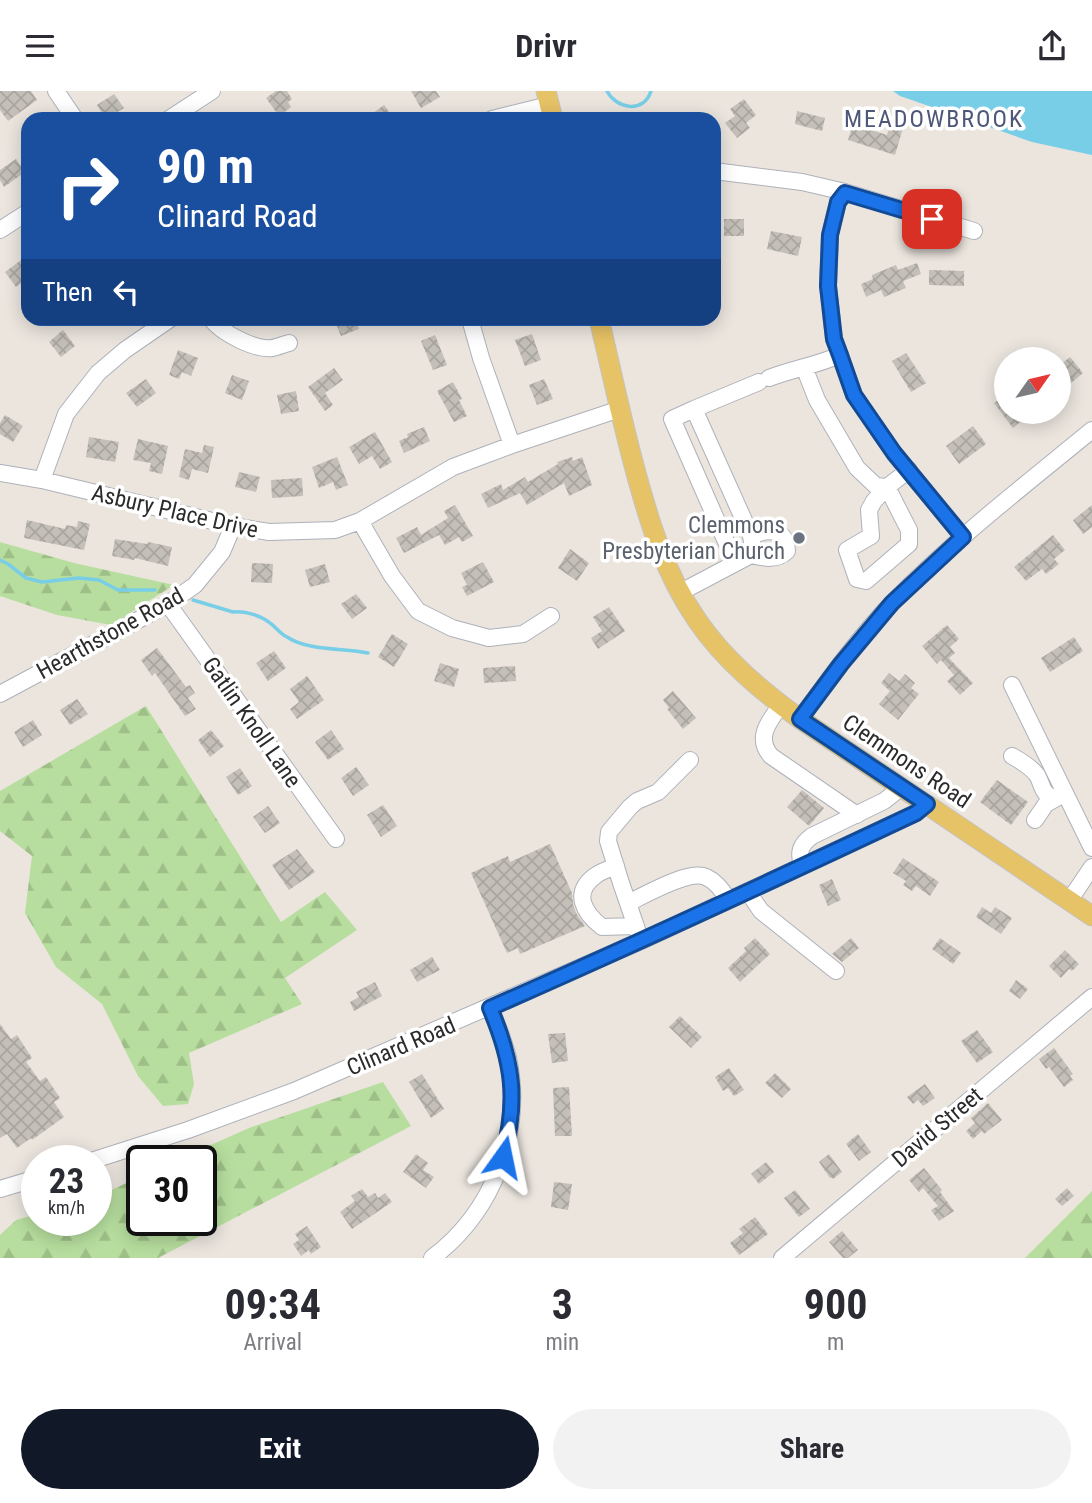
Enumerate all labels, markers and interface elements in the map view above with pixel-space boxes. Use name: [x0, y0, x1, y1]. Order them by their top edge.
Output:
icon: menu: [21, 27, 59, 65]
text: Drivr: [515, 27, 577, 65]
icon: share: [1033, 27, 1071, 65]
district label: MEADOWBROOK: [844, 105, 1024, 133]
text: 90 m: [157, 138, 254, 195]
icon: right: [42, 140, 133, 231]
pin: [902, 189, 962, 249]
text: Clinard Road: [157, 197, 318, 235]
icon: arrive: [913, 200, 951, 238]
icon: left: [107, 273, 145, 311]
text: Then: [42, 277, 93, 307]
north arrow: [994, 347, 1071, 423]
map controls: [994, 347, 1071, 424]
street label: Asbury Place Drive: [89, 479, 261, 544]
place label: Clemmons Presbyterian Church: [602, 512, 785, 565]
marker: Clemmons Presbyterian Church: [791, 530, 807, 546]
street label: Hearthstone Road: [32, 582, 188, 685]
street label: Gatlin Knoll Lane: [197, 652, 307, 793]
street label: Clemmons Road: [838, 709, 976, 814]
street label: Clinard Road: [343, 1011, 460, 1081]
street label: David Street: [887, 1082, 988, 1173]
position arrow: [466, 1120, 540, 1194]
speed limit sign: 30: [126, 1145, 217, 1236]
text: 23: [49, 1161, 84, 1202]
text: km/h: [48, 1197, 85, 1218]
text: 09:34: [225, 1280, 321, 1329]
text: 3: [552, 1280, 573, 1329]
text: 900: [804, 1280, 867, 1329]
text: Arrival: [243, 1329, 302, 1356]
text: min: [545, 1329, 579, 1356]
text: m: [827, 1329, 844, 1356]
button: Exit: [21, 1409, 539, 1489]
button: Share: [553, 1409, 1071, 1489]

